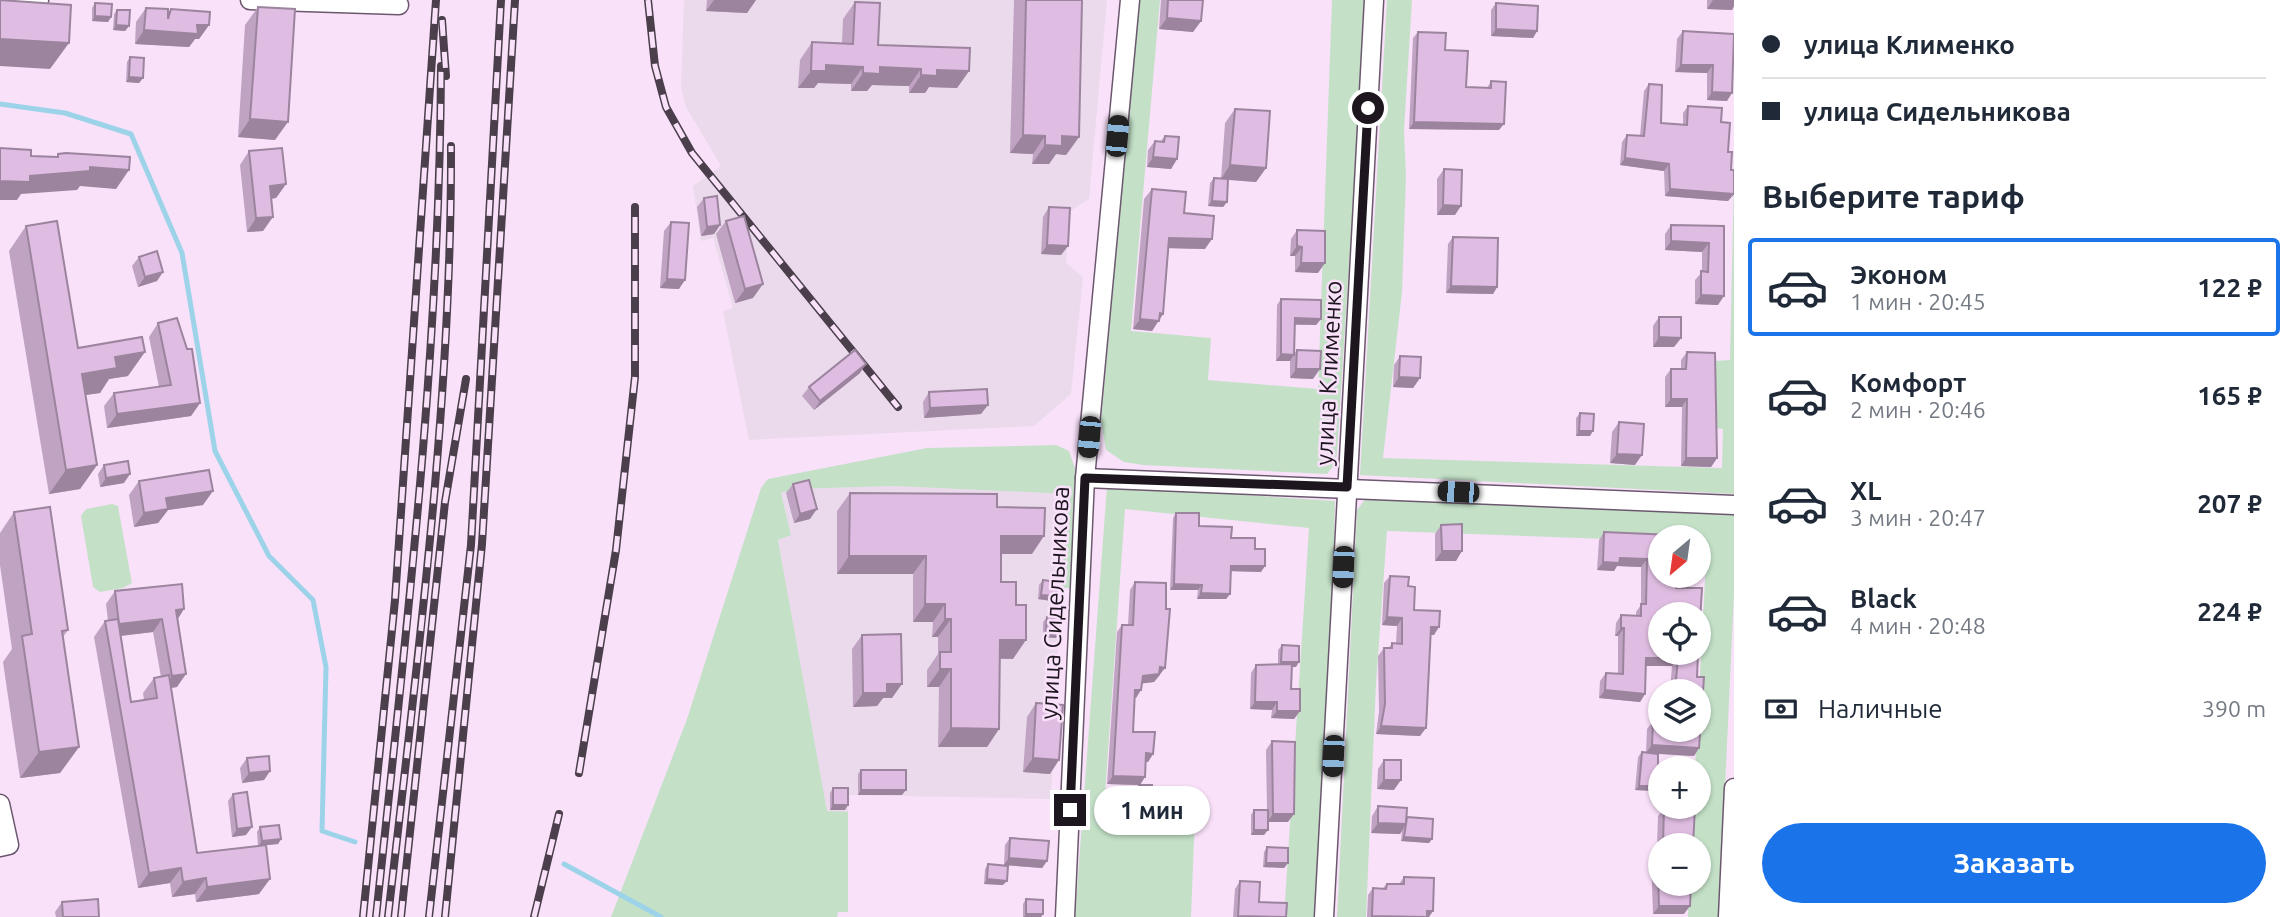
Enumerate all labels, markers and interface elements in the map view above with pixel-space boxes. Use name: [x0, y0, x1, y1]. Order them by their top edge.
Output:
text: улица Клименко: [1804, 30, 2015, 59]
route start: [1352, 92, 1384, 124]
text: улица Сидельникова: [1804, 97, 2071, 126]
car: [1105, 114, 1130, 158]
text: Выберите тариф: [1762, 178, 2025, 214]
icon: car: [1766, 256, 1829, 319]
text: Эконом: [1850, 260, 1947, 289]
text: 122 ₽: [2197, 273, 2262, 302]
street label: улица Клименко: [1310, 280, 1347, 466]
text: 1 мин · 20:45: [1850, 289, 1986, 314]
icon: car: [1766, 364, 1829, 427]
text: Комфорт: [1850, 368, 1966, 397]
text: 165 ₽: [2197, 381, 2262, 410]
text: 2 мин · 20:46: [1850, 397, 1986, 422]
car: [1077, 415, 1102, 459]
icon: car: [1766, 472, 1829, 535]
text: XL: [1850, 476, 1881, 505]
car: [1437, 480, 1480, 504]
street label: улица Сидельникова: [1035, 486, 1074, 720]
text: 207 ₽: [2197, 489, 2262, 518]
text: 3 мин · 20:47: [1850, 505, 1986, 530]
north arrow: [1648, 525, 1712, 588]
map controls: [1648, 525, 1711, 896]
car: [1332, 545, 1355, 589]
icon: car: [1766, 580, 1829, 643]
text: Black: [1850, 584, 1917, 613]
text: 224 ₽: [2197, 597, 2262, 626]
button: locate: [1648, 602, 1711, 665]
text: 4 мин · 20:48: [1850, 613, 1986, 638]
button: layers: [1648, 679, 1711, 742]
icon: cash: [1762, 690, 1800, 728]
text: Наличные: [1818, 694, 1943, 723]
text: 390 m: [2202, 696, 2266, 721]
car: [1322, 734, 1345, 778]
button: +: [1648, 756, 1711, 819]
callout: 1 мин: [1094, 786, 1210, 834]
route end: [1054, 794, 1086, 826]
text: 1 мин: [1120, 798, 1184, 823]
button: Заказать: [1762, 823, 2266, 903]
button: −: [1648, 833, 1711, 896]

